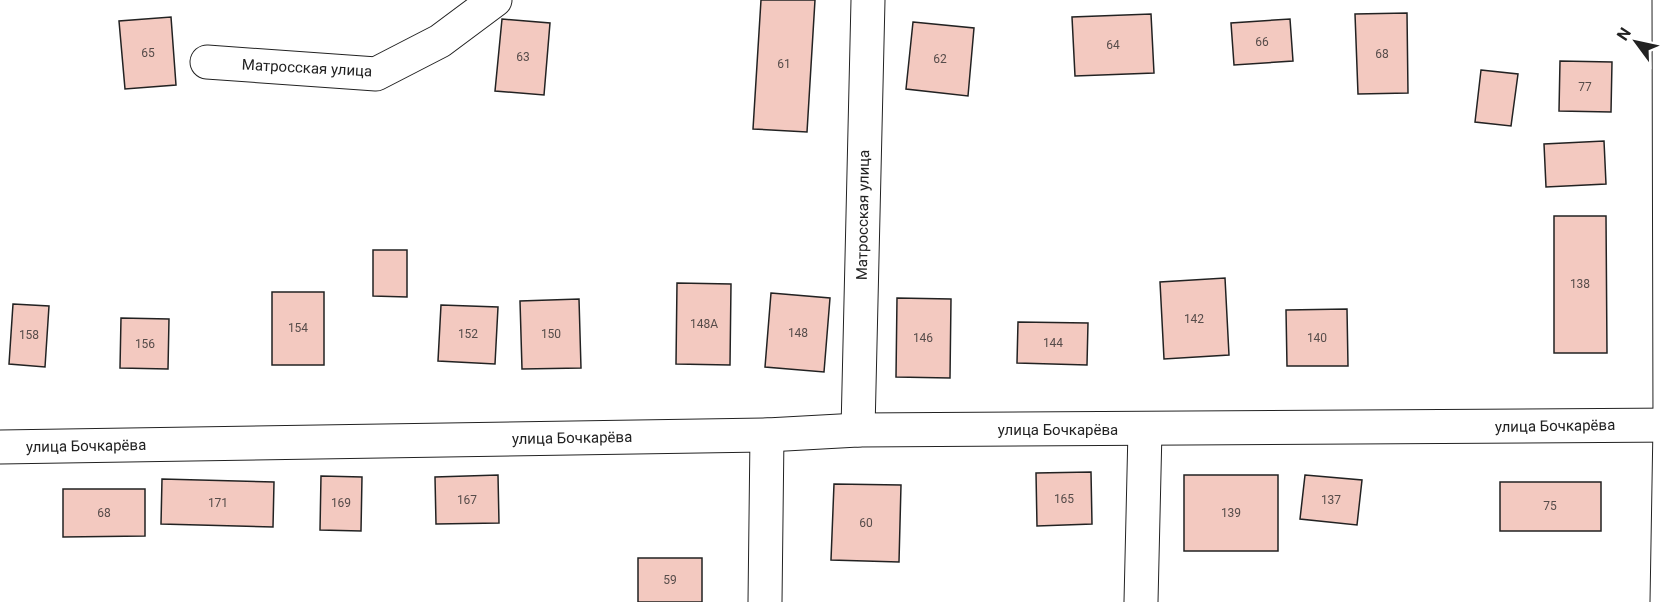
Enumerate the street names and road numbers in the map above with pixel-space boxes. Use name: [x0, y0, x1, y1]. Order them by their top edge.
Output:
street label: Матросская улица: [241, 56, 373, 80]
street label: Матросская улица: [853, 150, 873, 280]
street label: улица Бочкарёва: [1495, 416, 1615, 436]
street label: улица Бочкарёва: [998, 421, 1118, 439]
street label: улица Бочкарёва: [512, 428, 632, 448]
street label: улица Бочкарёва: [26, 436, 146, 456]

